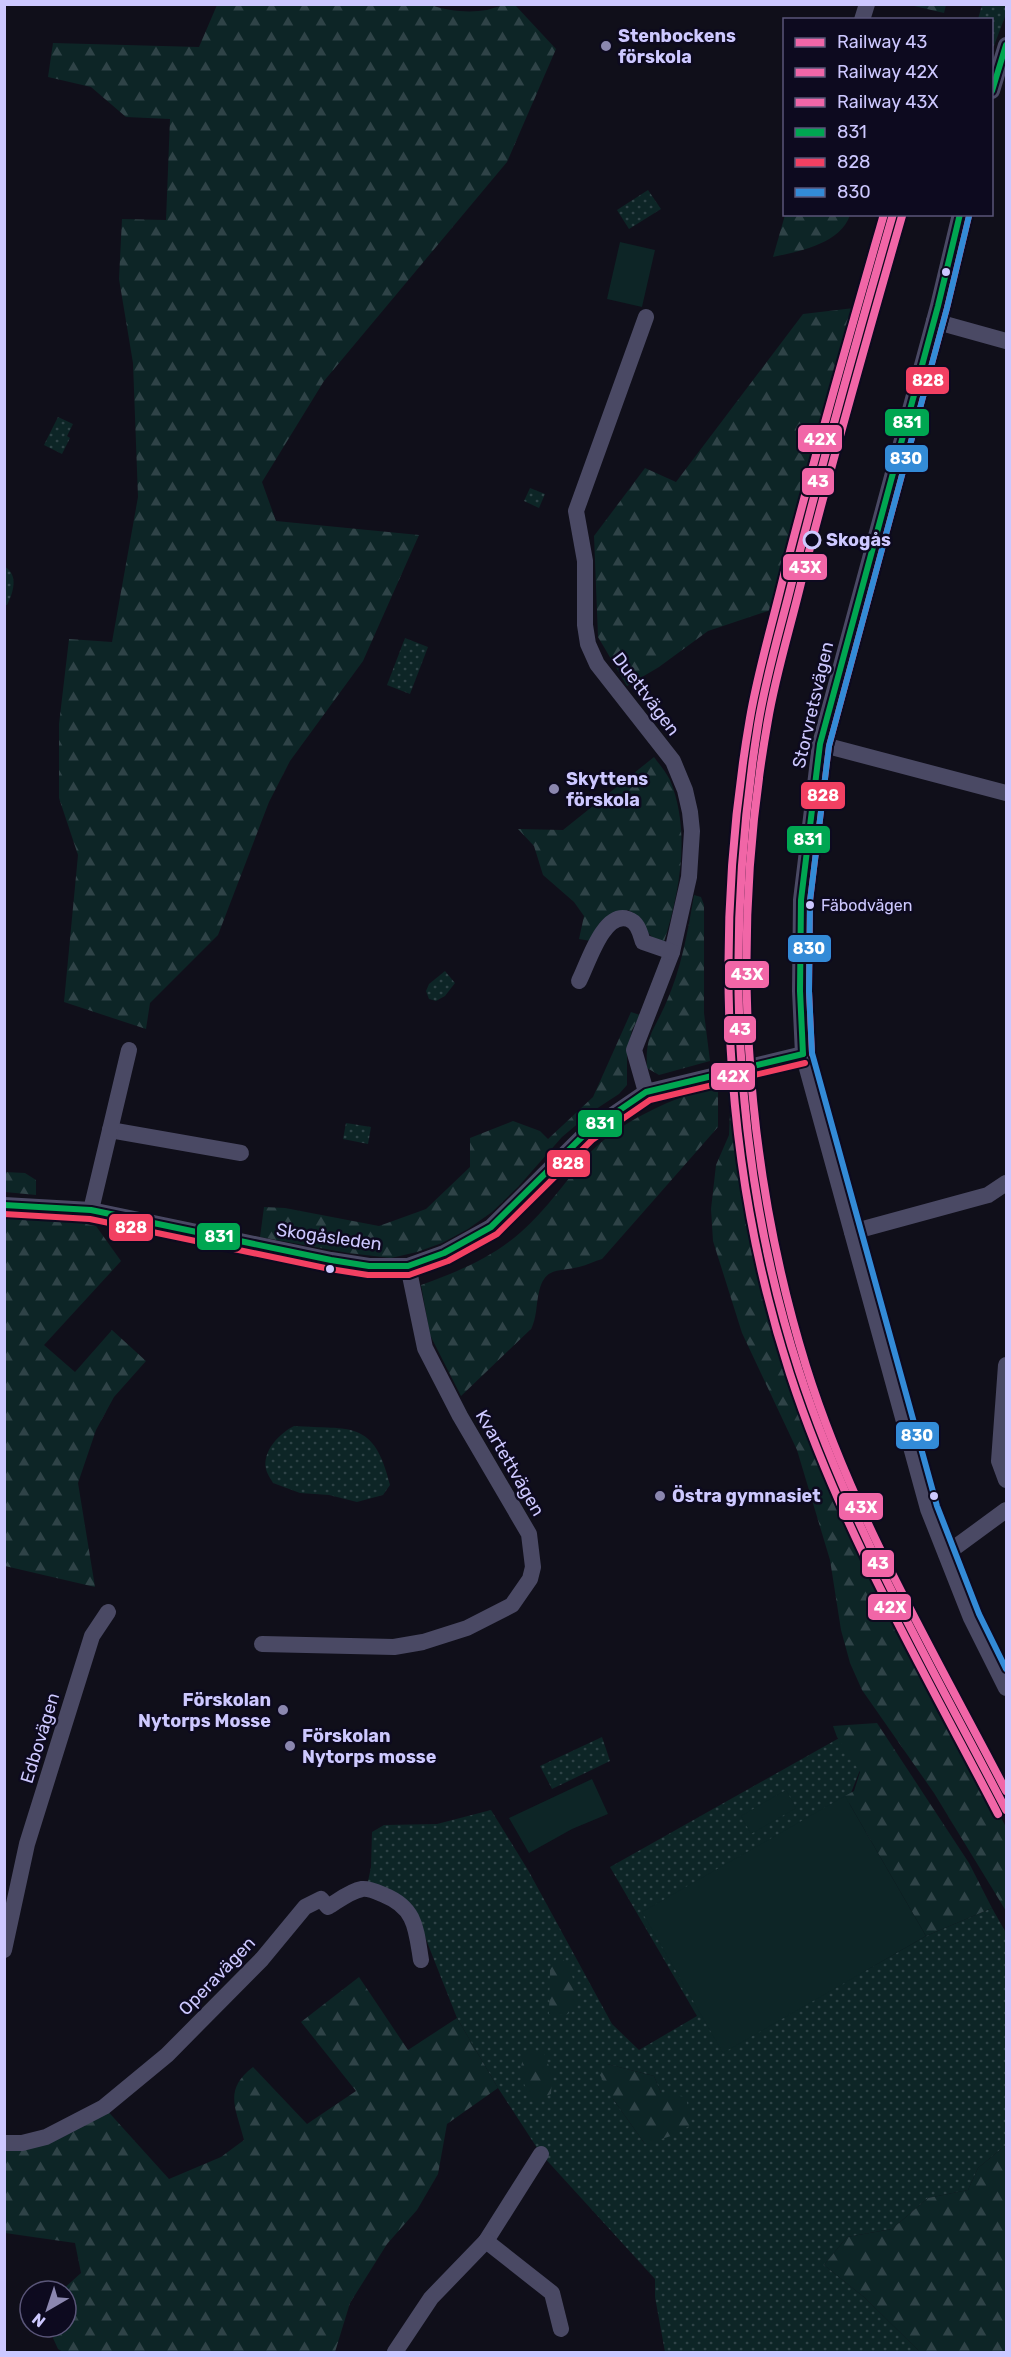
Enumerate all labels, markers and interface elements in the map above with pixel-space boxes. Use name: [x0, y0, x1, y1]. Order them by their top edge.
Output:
legend: [783, 18, 993, 216]
place label: Stenbockens förskola: [618, 25, 736, 68]
text: Railway 43: [837, 31, 927, 53]
marker: Stenbockens förskola: [599, 39, 613, 53]
text: Railway 42X: [837, 61, 938, 83]
text: Railway 43X: [837, 91, 939, 113]
text: 831: [837, 121, 867, 143]
text: 828: [837, 151, 870, 173]
text: 830: [837, 181, 871, 203]
unlabelled marker: [940, 266, 952, 278]
line badge: 828: [905, 366, 950, 395]
text: 828: [912, 371, 944, 390]
line badge: 831: [884, 408, 930, 437]
text: 831: [892, 413, 922, 432]
line badge: 42X: [797, 424, 843, 453]
text: 42X: [804, 430, 836, 449]
line badge: 830: [884, 444, 929, 473]
text: 830: [890, 449, 922, 468]
line badge: 43: [801, 467, 835, 496]
text: 43: [807, 472, 829, 491]
place label: Skogås: [826, 529, 891, 551]
marker: Skogås: [803, 531, 821, 549]
line badge: 43X: [782, 553, 828, 581]
text: 43X: [789, 558, 821, 577]
street label: Storvretsvägen: [788, 640, 838, 770]
street label: Duettvägen: [608, 648, 684, 740]
place label: Skyttens förskola: [566, 768, 648, 811]
line badge: 828: [800, 781, 846, 810]
marker: Skyttens förskola: [547, 782, 561, 796]
text: 828: [807, 786, 839, 805]
line badge: 831: [786, 825, 831, 854]
text: 831: [793, 830, 823, 849]
place label: Fäbodvägen: [821, 896, 913, 915]
marker: Fäbodvägen: [804, 899, 816, 911]
line badge: 830: [787, 934, 832, 963]
text: 830: [793, 939, 825, 958]
line badge: 43X: [724, 960, 770, 989]
text: 43X: [731, 965, 763, 984]
line badge: 43: [723, 1015, 757, 1044]
text: 43: [729, 1020, 751, 1039]
line badge: 42X: [710, 1062, 756, 1091]
text: 42X: [717, 1067, 749, 1086]
line badge: 831: [577, 1109, 623, 1138]
text: 831: [585, 1114, 615, 1133]
line badge: 828: [546, 1149, 591, 1178]
text: 828: [552, 1154, 584, 1173]
line badge: 828: [108, 1213, 154, 1242]
text: 828: [115, 1218, 147, 1237]
street label: Skogåsleden: [275, 1219, 383, 1255]
line badge: 831: [196, 1222, 241, 1251]
text: 831: [204, 1227, 234, 1246]
unlabelled marker: [324, 1263, 336, 1275]
street label: Kvartettvägen: [471, 1406, 549, 1520]
line badge: 830: [895, 1421, 940, 1450]
text: 830: [901, 1426, 933, 1445]
place label: Östra gymnasiet: [672, 1485, 821, 1507]
marker: Östra gymnasiet: [653, 1489, 667, 1503]
unlabelled marker: [928, 1490, 940, 1502]
line badge: 43X: [838, 1492, 884, 1521]
text: 43X: [845, 1498, 877, 1517]
line badge: 43: [861, 1549, 895, 1578]
text: 43: [867, 1554, 889, 1573]
line badge: 42X: [867, 1593, 912, 1621]
text: 42X: [874, 1598, 906, 1617]
place label: Förskolan Nytorps Mosse: [138, 1689, 271, 1732]
street label: Edbovägen: [16, 1690, 64, 1786]
marker: Förskolan Nytorps Mosse: [276, 1703, 290, 1717]
place label: Förskolan Nytorps mosse: [302, 1725, 437, 1768]
marker: Förskolan Nytorps mosse: [283, 1739, 297, 1753]
street label: Operavägen: [174, 1932, 260, 2020]
north arrow: [18, 2279, 78, 2339]
text: N: [28, 2309, 49, 2331]

